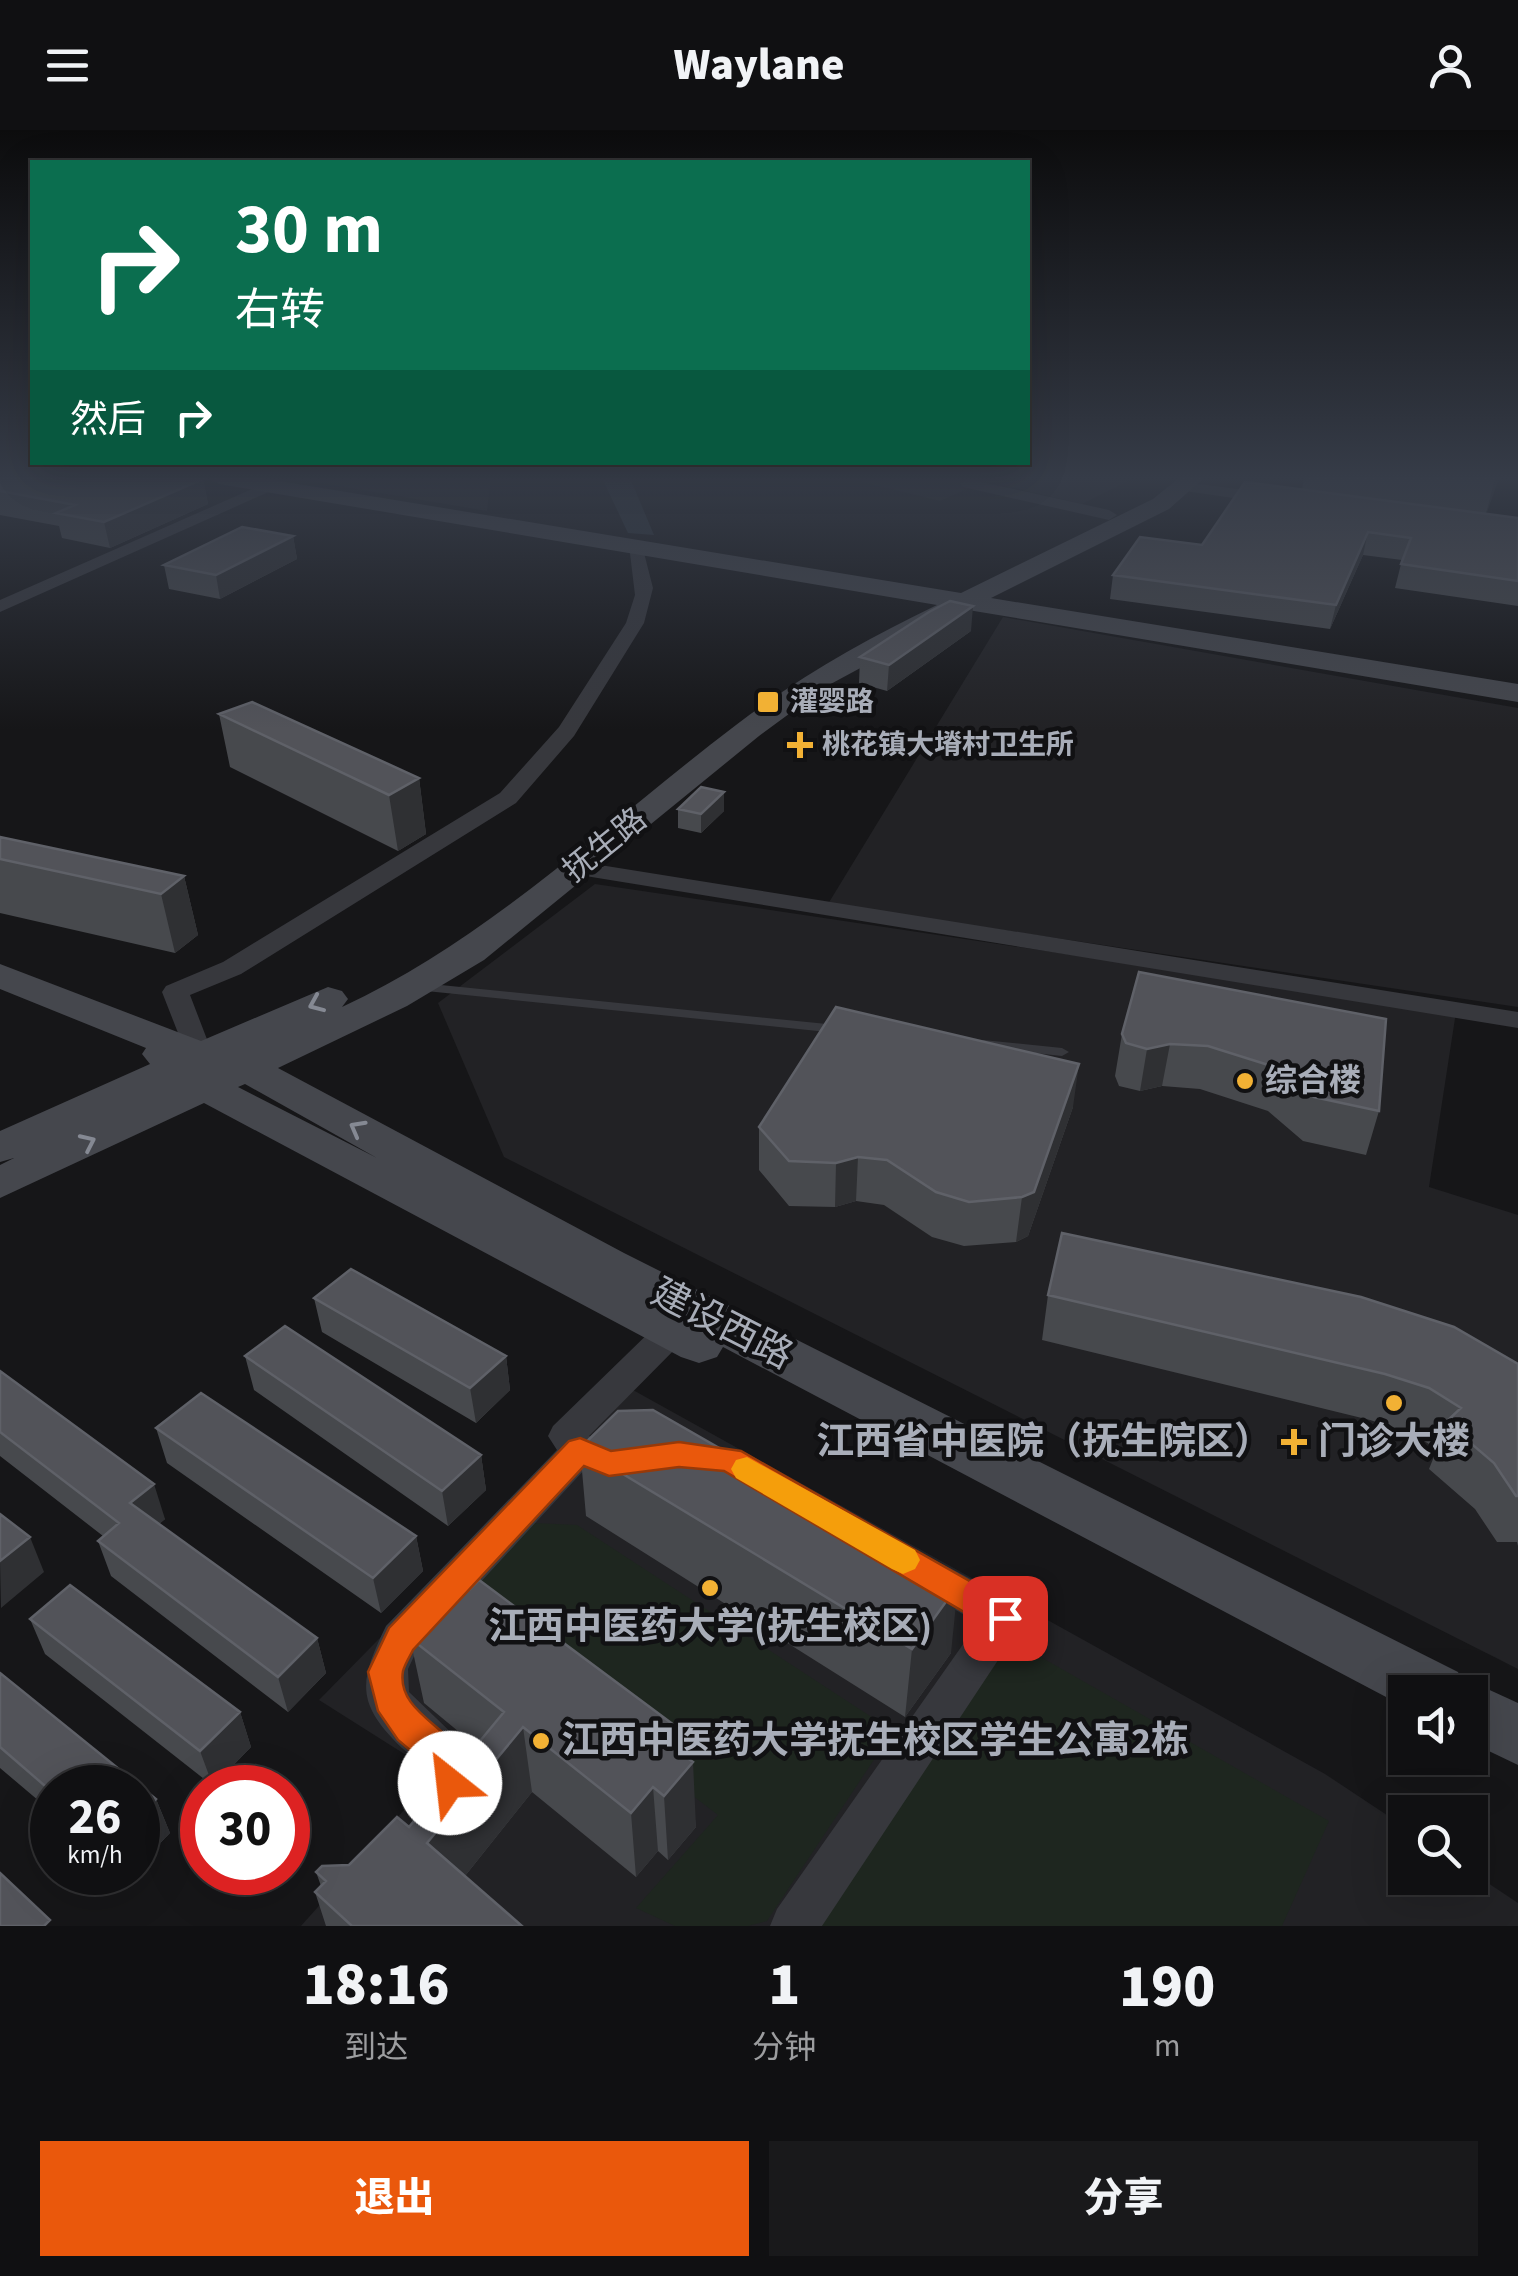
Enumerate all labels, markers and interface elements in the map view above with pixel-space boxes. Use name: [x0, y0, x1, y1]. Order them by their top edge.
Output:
text: Waylane: [674, 33, 844, 97]
icon: menu: [40, 38, 95, 93]
icon: person: [1423, 38, 1478, 93]
text: 30 m: [235, 180, 383, 280]
icon: right: [70, 200, 200, 330]
text: 右转: [235, 279, 325, 343]
icon: right: [166, 390, 221, 445]
text: 然后: [70, 393, 146, 447]
place label: 灌婴路: [790, 682, 874, 722]
marker: 灌婴路: [755, 689, 781, 715]
place label: 桃花镇大塉村卫生所: [822, 725, 1074, 765]
marker: 桃花镇大塉村卫生所: [787, 732, 813, 758]
street label: 抚生路: [553, 797, 657, 893]
one-way arrow: [308, 993, 326, 1013]
place label: 综合楼: [1265, 1058, 1361, 1104]
marker: 综合楼: [1234, 1070, 1256, 1092]
one-way arrow: [349, 1121, 368, 1140]
one-way arrow: [78, 1134, 96, 1154]
street label: 建设西路: [642, 1265, 802, 1383]
marker: 门诊大楼: [1383, 1392, 1405, 1414]
place label: 江西省中医院（抚生院区）: [816, 1415, 1272, 1469]
place label: 门诊大楼: [1318, 1415, 1470, 1469]
marker: 江西省中医院（抚生院区）: [1281, 1429, 1307, 1455]
pin: [963, 1576, 1048, 1661]
marker: 江西中医药大学(抚生校区): [699, 1577, 721, 1599]
icon: arrive: [978, 1591, 1033, 1646]
place label: 江西中医药大学(抚生校区): [488, 1600, 932, 1654]
map controls: [1388, 1675, 1488, 1895]
button: sound: [1388, 1675, 1488, 1775]
place label: 江西中医药大学抚生校区学生公寓2栋: [561, 1714, 1189, 1768]
marker: 江西中医药大学抚生校区学生公寓2栋: [530, 1730, 552, 1752]
position arrow: [398, 1731, 502, 1835]
speed limit sign: 30: [180, 1765, 310, 1895]
text: 26: [69, 1782, 121, 1853]
button: search: [1388, 1795, 1488, 1895]
text: km/h: [67, 1837, 123, 1873]
text: 18:16: [303, 1943, 450, 2028]
text: 1: [768, 1943, 800, 2028]
text: 190: [1119, 1945, 1215, 2030]
text: m: [1154, 2023, 1180, 2069]
text: 到达: [344, 2025, 408, 2071]
text: 分钟: [752, 2025, 816, 2071]
button: 退出: [40, 2141, 749, 2256]
button: 分享: [769, 2141, 1478, 2256]

